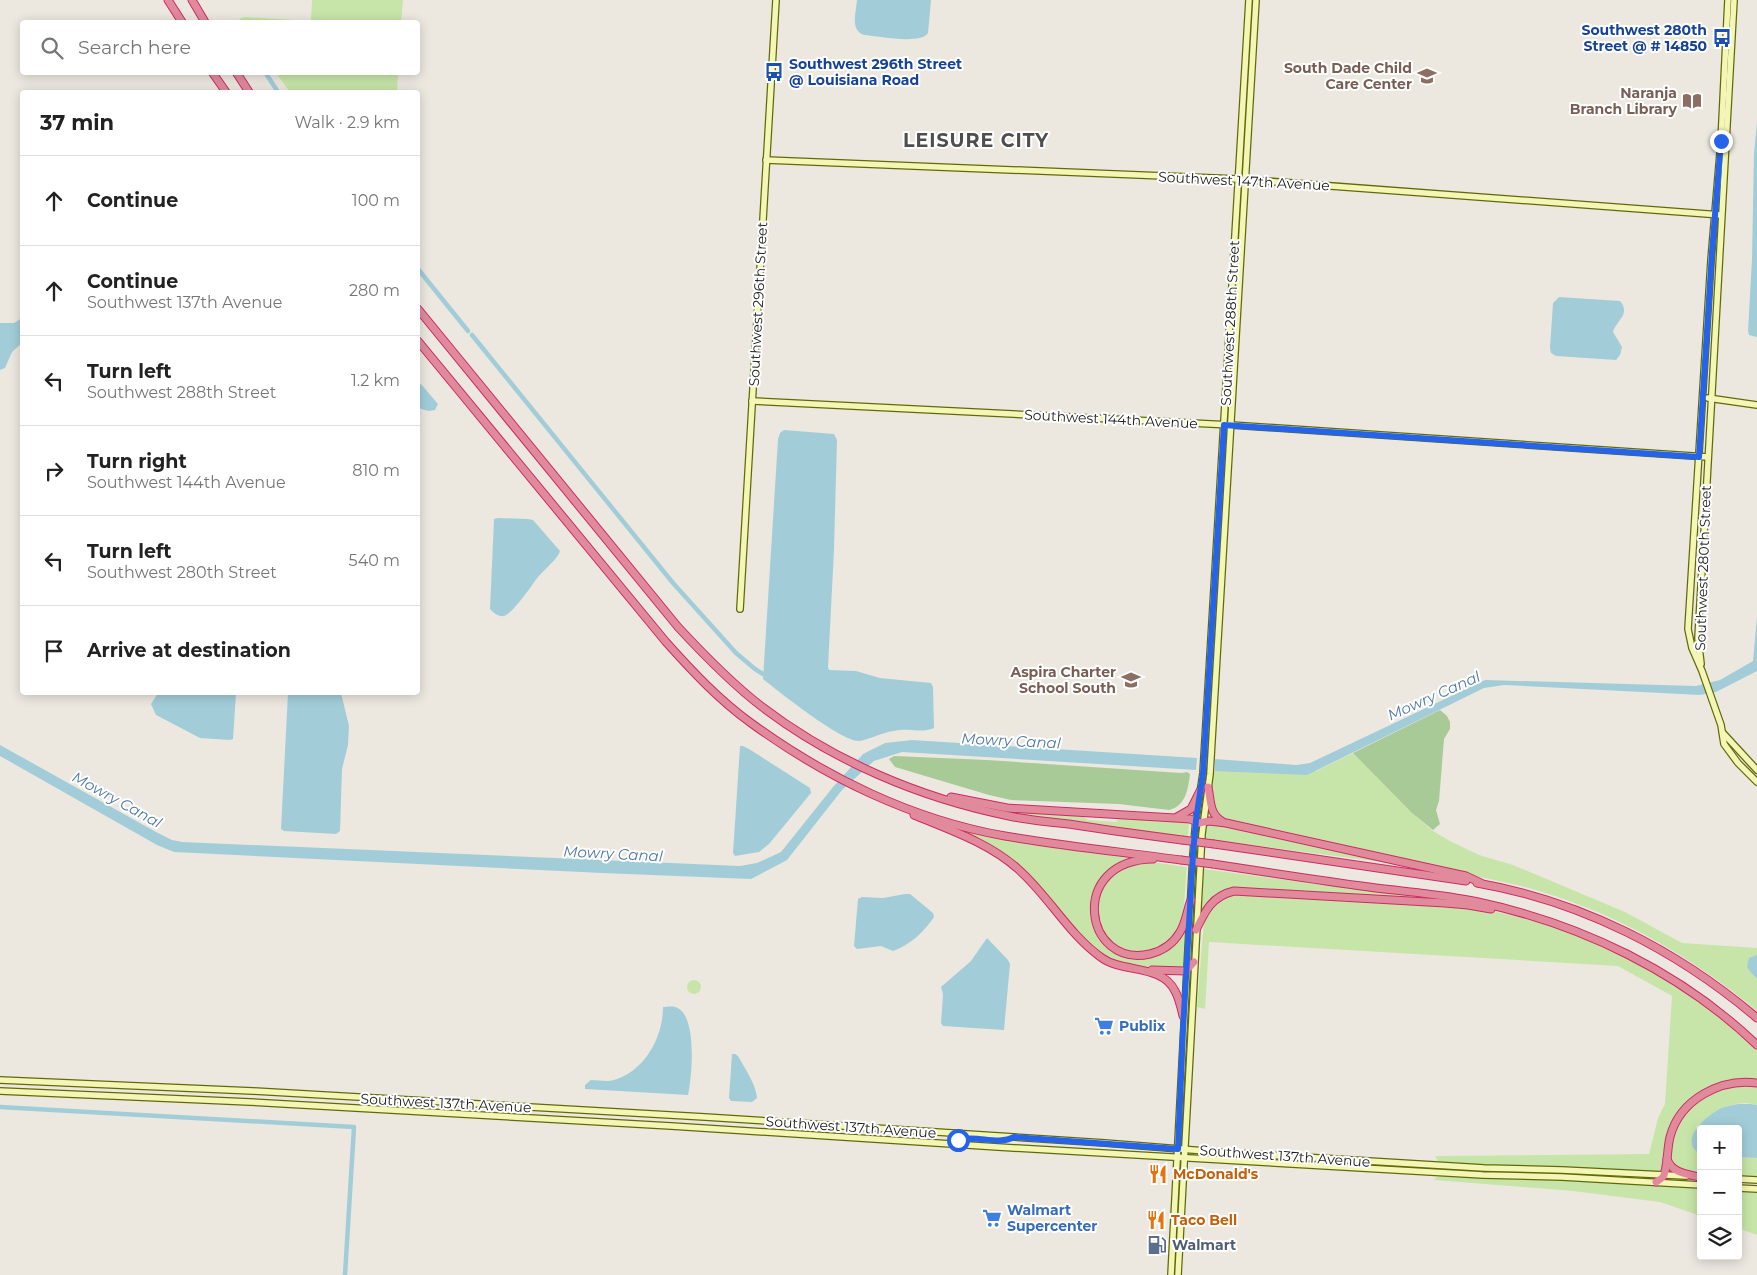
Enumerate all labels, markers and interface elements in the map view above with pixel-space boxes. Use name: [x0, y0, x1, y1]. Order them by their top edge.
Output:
search box: [20, 20, 420, 75]
place label: Southwest 280th Street @ # 14850: [1582, 21, 1707, 55]
bus stop icon: Southwest 280th Street @ # 14850: [1711, 27, 1733, 49]
icon: search: [38, 34, 66, 62]
text: Search here: [78, 36, 191, 59]
place label: Southwest 296th Street @ Louisiana Road: [789, 55, 962, 89]
place label: South Dade Child Care Center: [1284, 59, 1412, 93]
bus stop icon: Southwest 296th Street @ Louisiana Road: [763, 61, 785, 83]
school or university icon: South Dade Child Care Center: [1416, 65, 1438, 87]
place label: Naranja Branch Library: [1570, 84, 1678, 118]
library icon: Naranja Branch Library: [1681, 90, 1703, 112]
text: 37 min: [40, 110, 114, 135]
text: Walk · 2.9 km: [294, 113, 400, 132]
district label: LEISURE CITY: [903, 129, 1049, 152]
route end: [1710, 130, 1733, 153]
street label: Southwest 147th Avenue: [1158, 168, 1330, 194]
icon: ahead: [40, 187, 68, 215]
text: Continue: [87, 189, 178, 212]
text: 100 m: [352, 191, 400, 210]
street label: Southwest 296th Street: [745, 221, 771, 387]
street label: Southwest 288th Street: [1217, 240, 1243, 406]
text: Continue: [87, 270, 178, 293]
icon: ahead: [40, 277, 68, 305]
text: 280 m: [349, 281, 400, 300]
text: Southwest 137th Avenue: [87, 293, 282, 312]
text: Turn left: [87, 360, 172, 383]
icon: left: [40, 367, 68, 395]
text: 1.2 km: [351, 371, 400, 390]
text: Southwest 288th Street: [87, 383, 276, 402]
street label: Southwest 144th Avenue: [1024, 405, 1198, 433]
text: Turn right: [87, 450, 187, 473]
icon: right: [40, 457, 68, 485]
text: 810 m: [352, 461, 400, 480]
text: Southwest 144th Avenue: [87, 473, 286, 492]
street label: Southwest 280th Street: [1691, 484, 1715, 651]
text: Turn left: [87, 540, 172, 563]
icon: left: [40, 547, 68, 575]
text: 540 m: [349, 551, 400, 570]
text: Southwest 280th Street: [87, 563, 277, 582]
icon: arrive: [40, 637, 68, 665]
text: Arrive at destination: [87, 639, 291, 662]
place label: Aspira Charter School South: [1010, 663, 1116, 697]
water label: Mowry Canal: [1384, 667, 1483, 724]
school or university icon: Aspira Charter School South: [1120, 669, 1142, 691]
water label: Mowry Canal: [961, 728, 1061, 753]
water label: Mowry Canal: [69, 767, 165, 832]
water label: Mowry Canal: [563, 841, 663, 866]
supermarket icon: Publix: [1093, 1015, 1115, 1037]
place label: Publix: [1119, 1017, 1166, 1035]
street label: Southwest 137th Avenue: [360, 1090, 532, 1116]
street label: Southwest 137th Avenue: [765, 1112, 937, 1142]
map controls: [1697, 1125, 1742, 1260]
button: +: [1697, 1125, 1742, 1170]
route start: [947, 1129, 970, 1152]
street label: Southwest 137th Avenue: [1199, 1141, 1371, 1171]
restaurant icon: McDonald's: [1147, 1163, 1169, 1185]
place label: McDonald's: [1173, 1165, 1259, 1183]
button: −: [1697, 1170, 1742, 1215]
place label: Walmart Supercenter: [1007, 1201, 1097, 1235]
supermarket icon: Walmart Supercenter: [981, 1207, 1003, 1229]
restaurant icon: Taco Bell: [1145, 1209, 1167, 1231]
place label: Taco Bell: [1171, 1211, 1237, 1229]
button: layers: [1697, 1215, 1742, 1260]
fuel station icon: Walmart: [1146, 1234, 1168, 1256]
place label: Walmart: [1172, 1236, 1236, 1254]

